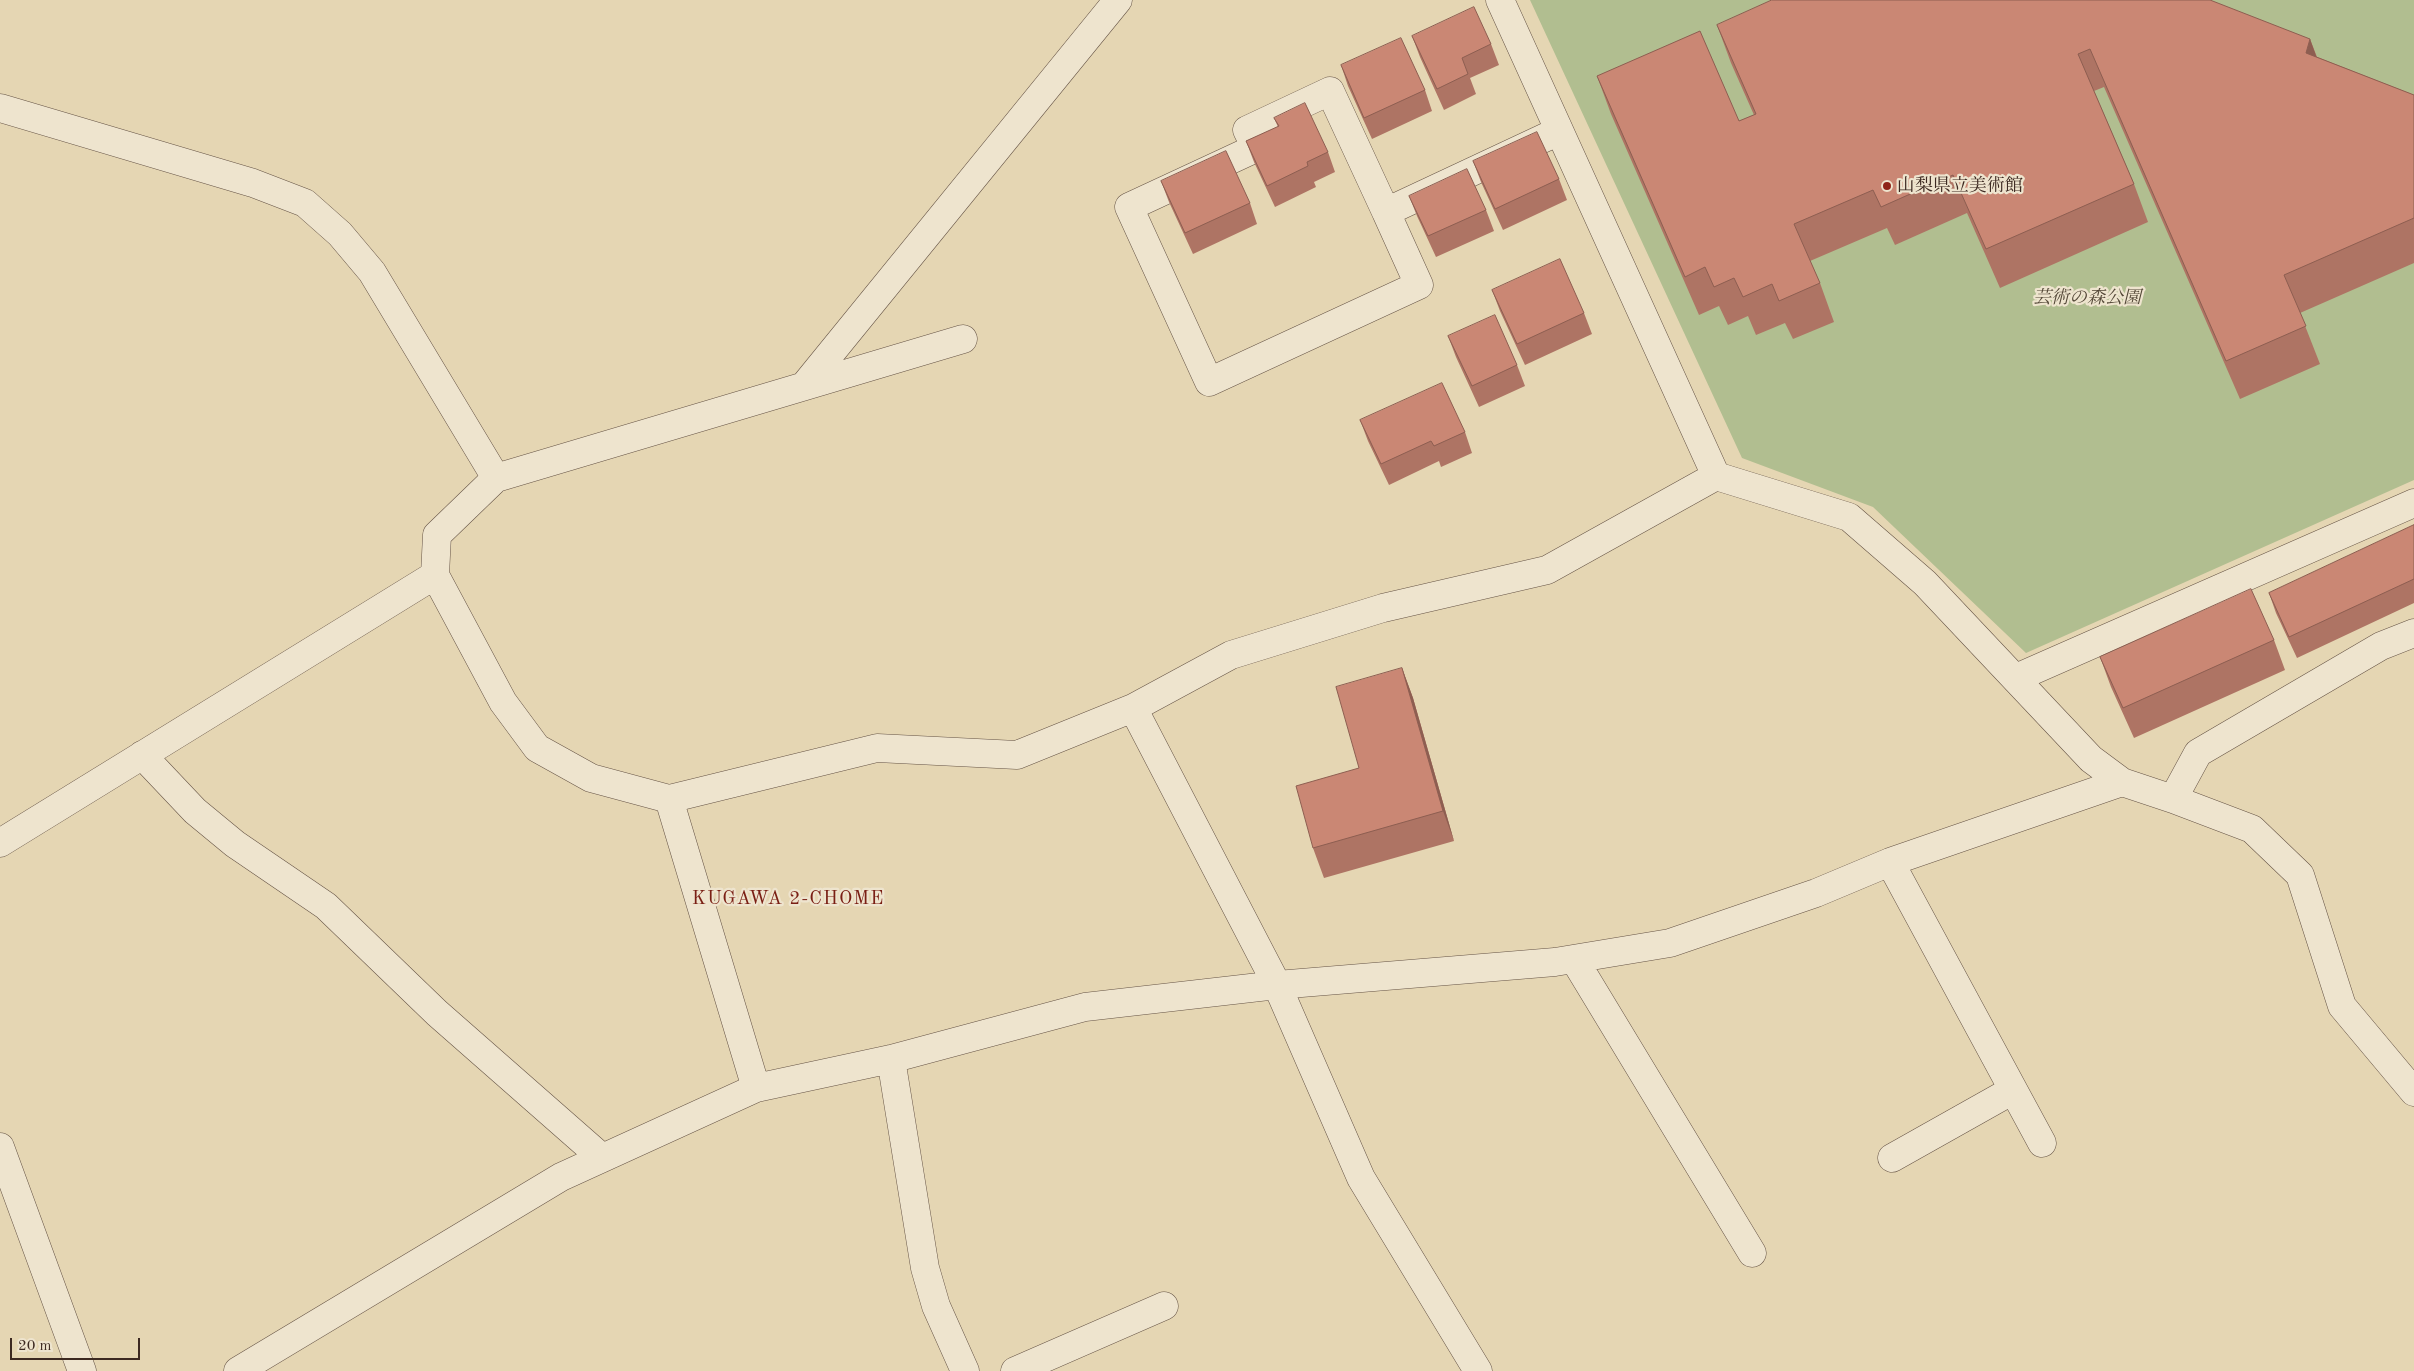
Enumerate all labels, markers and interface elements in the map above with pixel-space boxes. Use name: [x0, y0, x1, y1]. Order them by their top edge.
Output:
place label: 山梨県立美術館: [1897, 175, 2023, 197]
marker: 山梨県立美術館: [1881, 180, 1893, 192]
park label: 芸術の森公園: [2033, 287, 2141, 309]
district label: KUGAWA 2-CHOME: [690, 888, 886, 910]
scale bar: [12, 1328, 142, 1360]
text: 20 m: [18, 1339, 52, 1354]

